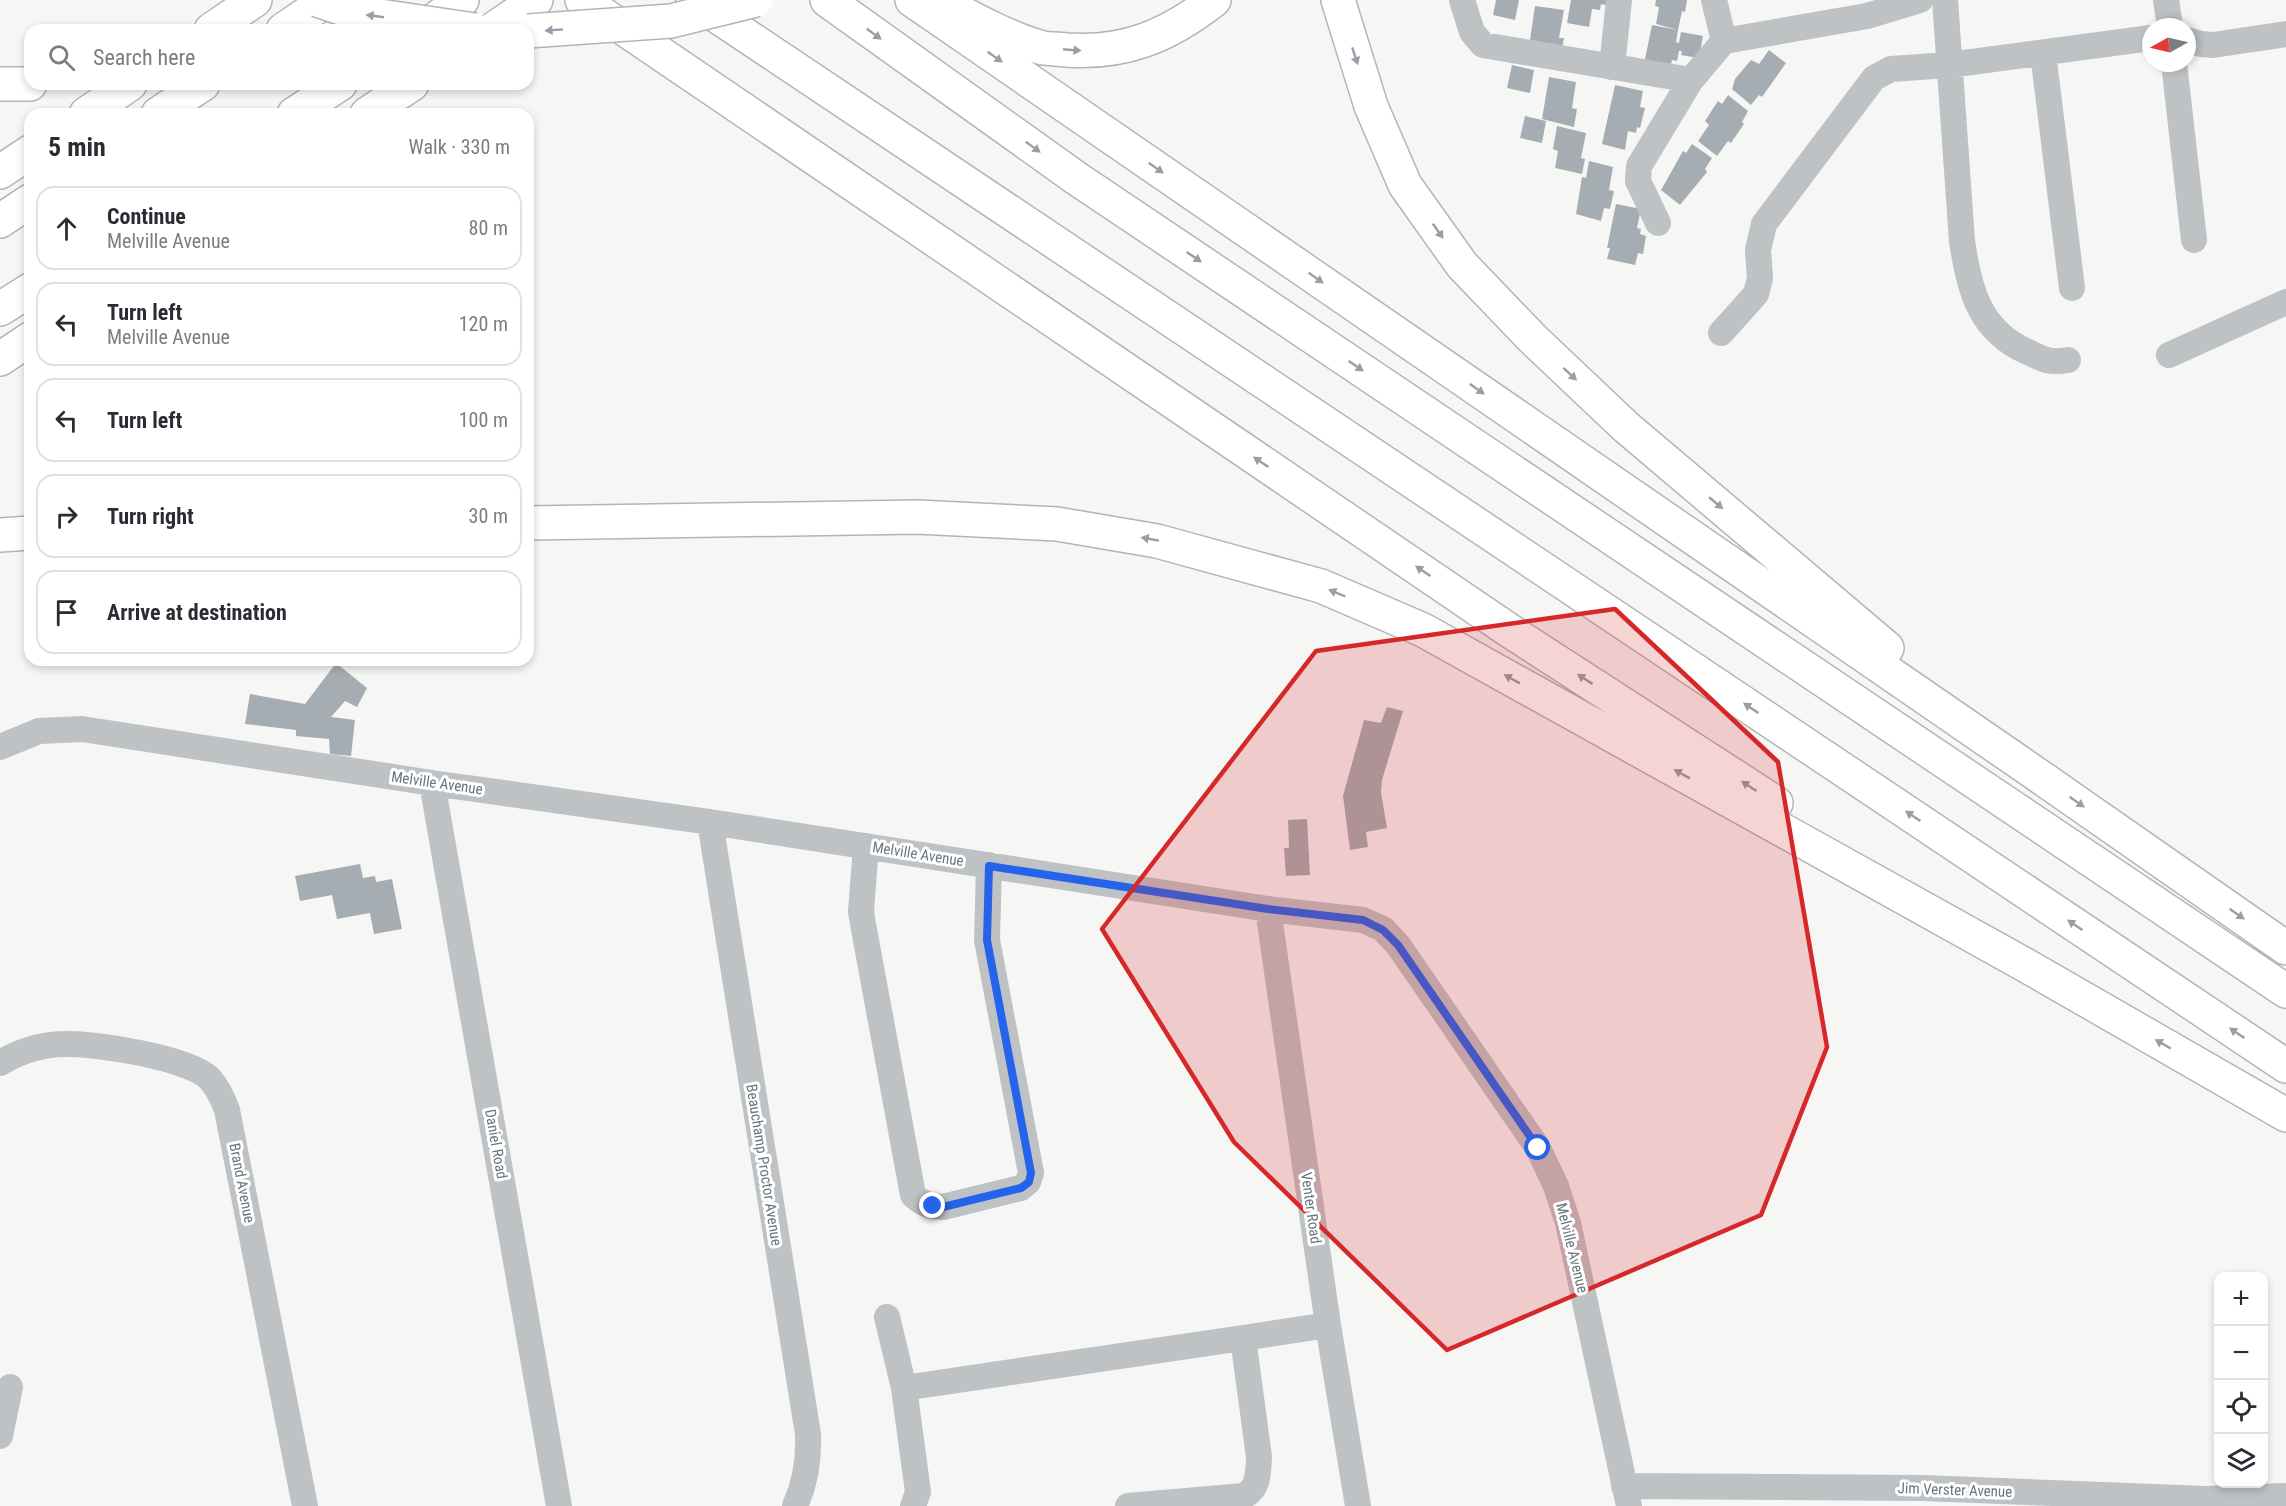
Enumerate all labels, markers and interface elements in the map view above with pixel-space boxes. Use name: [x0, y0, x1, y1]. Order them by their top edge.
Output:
one-way arrow: [366, 11, 385, 20]
north arrow: [2142, 18, 2196, 72]
search box: [24, 24, 534, 90]
one-way arrow: [544, 25, 563, 35]
one-way arrow: [866, 28, 882, 40]
icon: search: [45, 41, 78, 74]
text: Search here: [93, 45, 195, 70]
one-way arrow: [1062, 45, 1081, 55]
one-way arrow: [1351, 47, 1360, 65]
one-way arrow: [987, 51, 1003, 62]
text: 5 min: [48, 132, 106, 162]
text: Walk · 330 m: [409, 135, 510, 159]
one-way arrow: [1025, 141, 1040, 153]
one-way arrow: [1147, 162, 1164, 173]
text: Continue: [107, 204, 186, 229]
icon: ahead: [50, 212, 83, 245]
text: 80 m: [469, 216, 508, 240]
one-way arrow: [1432, 222, 1444, 238]
text: Melville Avenue: [107, 229, 230, 253]
one-way arrow: [1185, 252, 1202, 263]
one-way arrow: [1308, 272, 1324, 284]
text: Turn left: [107, 300, 182, 325]
icon: left: [50, 308, 83, 341]
text: 120 m: [459, 312, 508, 336]
text: Melville Avenue: [107, 325, 230, 349]
one-way arrow: [1347, 360, 1363, 372]
one-way arrow: [1562, 367, 1577, 381]
one-way arrow: [1469, 383, 1485, 394]
icon: left: [50, 404, 83, 437]
text: Turn left: [107, 408, 182, 433]
text: 100 m: [459, 408, 508, 432]
one-way arrow: [1254, 456, 1270, 468]
one-way arrow: [1708, 496, 1723, 509]
icon: right: [50, 500, 83, 533]
text: Turn right: [107, 504, 194, 529]
text: 30 m: [469, 504, 508, 528]
one-way arrow: [1140, 535, 1159, 544]
one-way arrow: [1415, 565, 1431, 577]
one-way arrow: [1328, 588, 1346, 597]
icon: arrive: [50, 596, 83, 629]
text: Arrive at destination: [107, 600, 287, 625]
one-way arrow: [1503, 674, 1520, 684]
one-way arrow: [1577, 674, 1593, 685]
one-way arrow: [1743, 703, 1759, 714]
street label: Melville Avenue: [390, 768, 484, 798]
one-way arrow: [1673, 769, 1690, 779]
one-way arrow: [1740, 780, 1757, 791]
one-way arrow: [2069, 796, 2085, 808]
one-way arrow: [1905, 811, 1921, 822]
street label: Melville Avenue: [871, 838, 965, 870]
one-way arrow: [2229, 908, 2245, 919]
one-way arrow: [2067, 919, 2084, 930]
one-way arrow: [2230, 1027, 2246, 1039]
one-way arrow: [2154, 1039, 2171, 1049]
street label: Beauchamp Proctor Avenue: [742, 1083, 786, 1247]
street label: Daniel Road: [481, 1108, 511, 1180]
route start: [1524, 1134, 1550, 1160]
street label: Brand Avenue: [225, 1142, 259, 1224]
street label: Venter Road: [1297, 1171, 1325, 1245]
route end: [919, 1192, 945, 1218]
street label: Melville Avenue: [1552, 1201, 1592, 1295]
map controls: [2214, 1272, 2268, 1488]
button: +: [2214, 1272, 2268, 1326]
button: −: [2214, 1326, 2268, 1380]
button: locate: [2214, 1380, 2268, 1434]
button: layers: [2214, 1434, 2268, 1488]
street label: Jim Verster Avenue: [1897, 1479, 2013, 1501]

